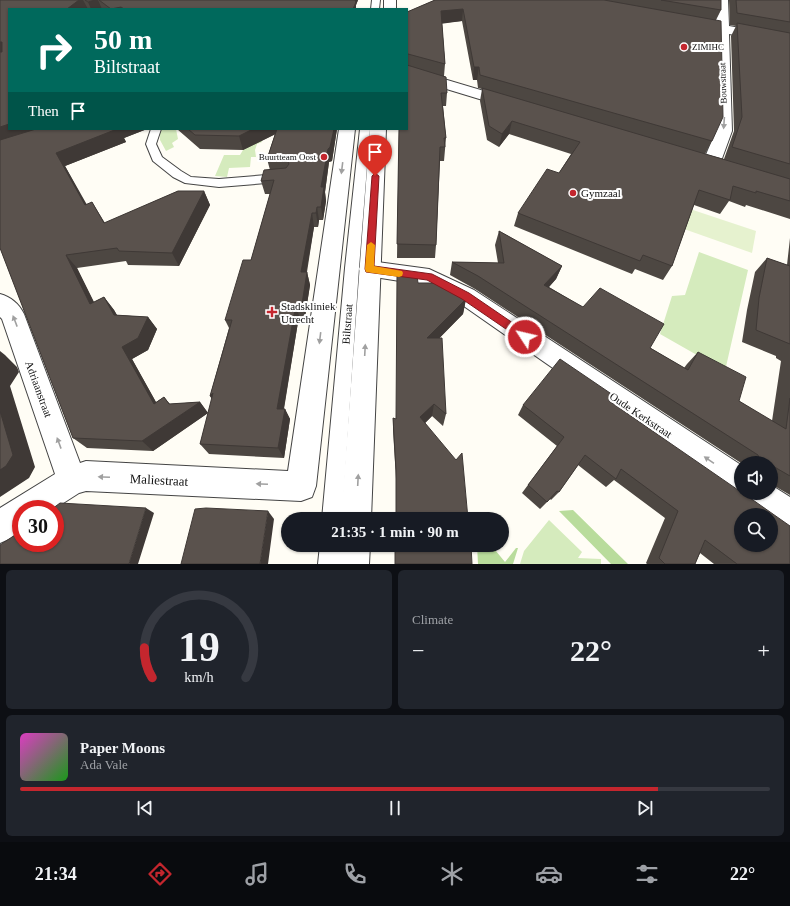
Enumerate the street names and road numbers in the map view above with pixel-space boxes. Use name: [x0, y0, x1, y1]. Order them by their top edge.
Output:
street label: Bouwstraat: [717, 62, 729, 104]
street label: Biltstraat: [340, 303, 354, 345]
street label: Adriaanstraat: [23, 359, 55, 419]
street label: Oude Kerkstraat: [608, 390, 674, 440]
street label: Maliestraat: [129, 471, 189, 489]

